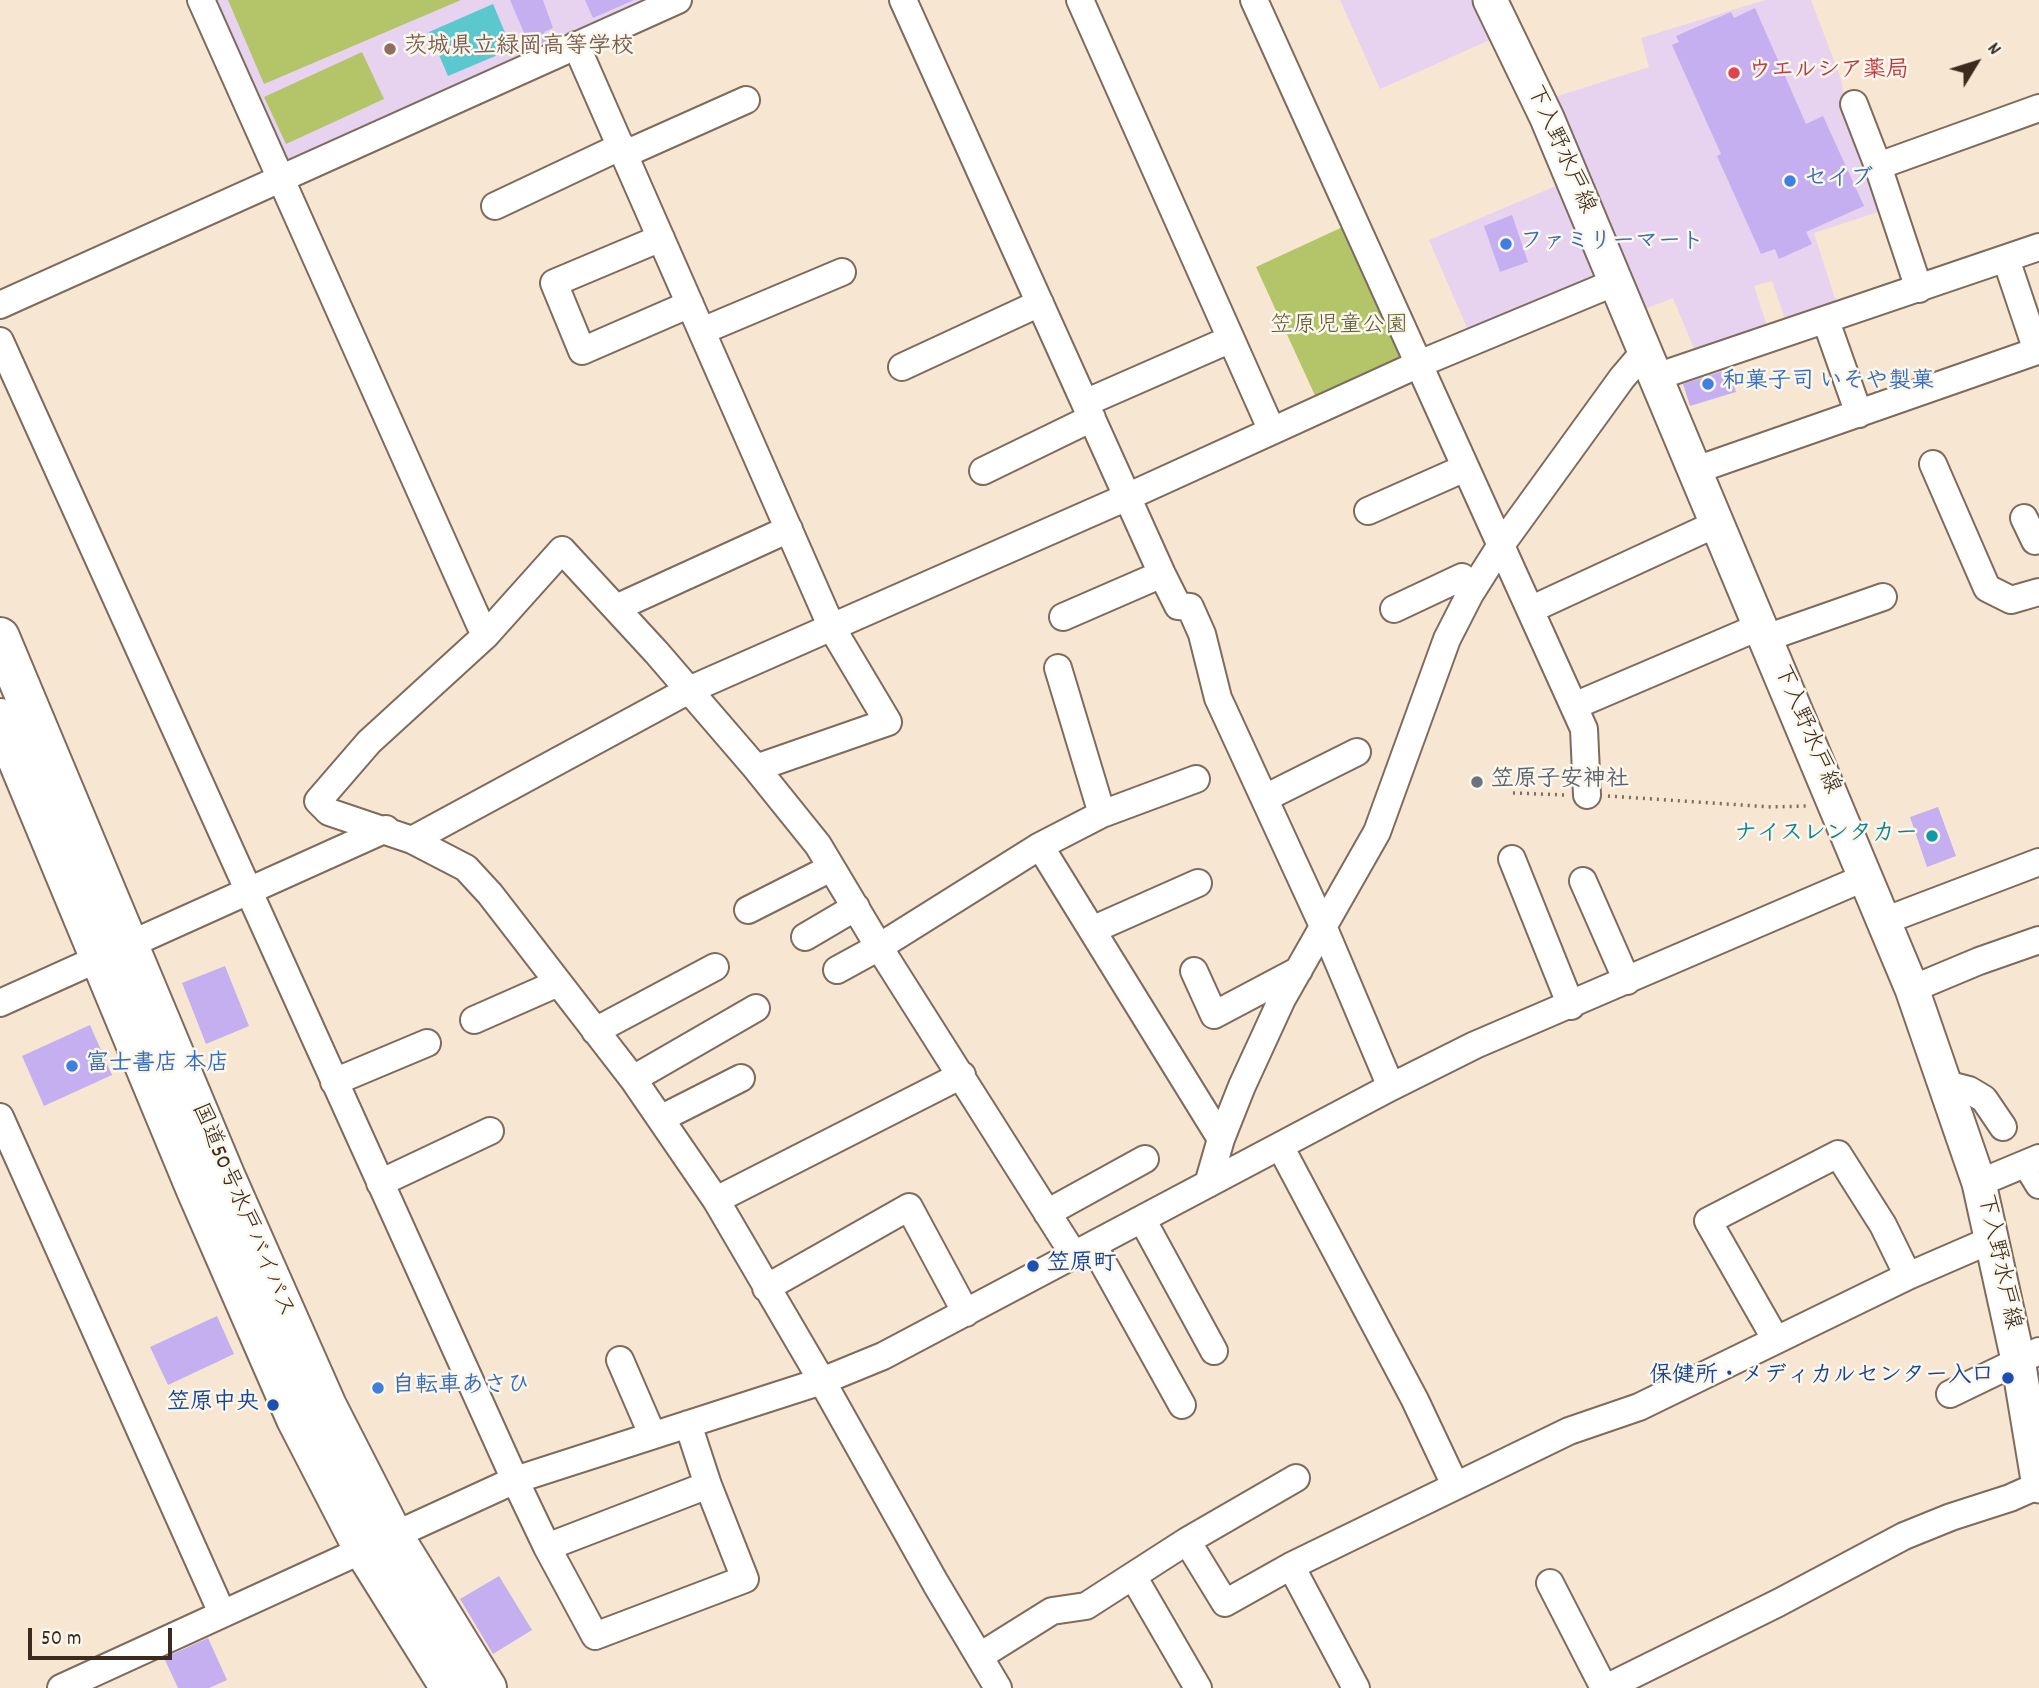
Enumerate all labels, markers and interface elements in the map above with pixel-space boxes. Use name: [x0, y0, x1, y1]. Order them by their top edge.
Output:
north arrow: [1941, 28, 2011, 98]
place label: 茨城県立緑岡高等学校: [404, 35, 634, 63]
text: N: [1979, 38, 2006, 62]
marker: 茨城県立緑岡高等学校: [382, 41, 398, 57]
place label: ウエルシア薬局: [1748, 59, 1909, 87]
marker: ウエルシア薬局: [1726, 65, 1742, 81]
street label: 下入野水戸線: [1518, 81, 1600, 219]
place label: セイブ: [1804, 167, 1873, 195]
marker: セイブ: [1782, 173, 1798, 189]
place label: ファミリーマート: [1520, 230, 1704, 258]
marker: ファミリーマート: [1498, 236, 1514, 252]
park label: 笠原児童公園: [1270, 314, 1408, 342]
place label: 和菓子司 いそや製菓: [1722, 370, 1934, 398]
marker: 和菓子司 いそや製菓: [1700, 376, 1716, 392]
street label: 下入野水戸線: [1765, 661, 1845, 799]
place label: 笠原子安神社: [1491, 768, 1629, 796]
marker: 笠原子安神社: [1469, 774, 1485, 790]
place label: ナイスレンタカー: [1734, 822, 1918, 850]
marker: ナイスレンタカー: [1924, 828, 1940, 844]
place label: 富士書店 本店: [86, 1052, 229, 1080]
marker: 富士書店 本店: [64, 1058, 80, 1074]
street label: 国道50号水戸バイパス: [183, 1100, 299, 1322]
street label: 下入野水戸線: [1969, 1192, 2025, 1332]
place label: 笠原町: [1047, 1252, 1116, 1280]
marker: 笠原町: [1025, 1258, 1041, 1274]
place label: 保健所・メディカルセンター入口: [1649, 1364, 1994, 1392]
marker: 保健所・メディカルセンター入口: [2000, 1370, 2016, 1386]
place label: 自転車あさひ: [392, 1374, 530, 1402]
marker: 自転車あさひ: [370, 1380, 386, 1396]
place label: 笠原中央: [167, 1391, 259, 1419]
marker: 笠原中央: [265, 1397, 281, 1413]
scale bar: [32, 1614, 175, 1658]
text: 50 m: [41, 1625, 81, 1655]

